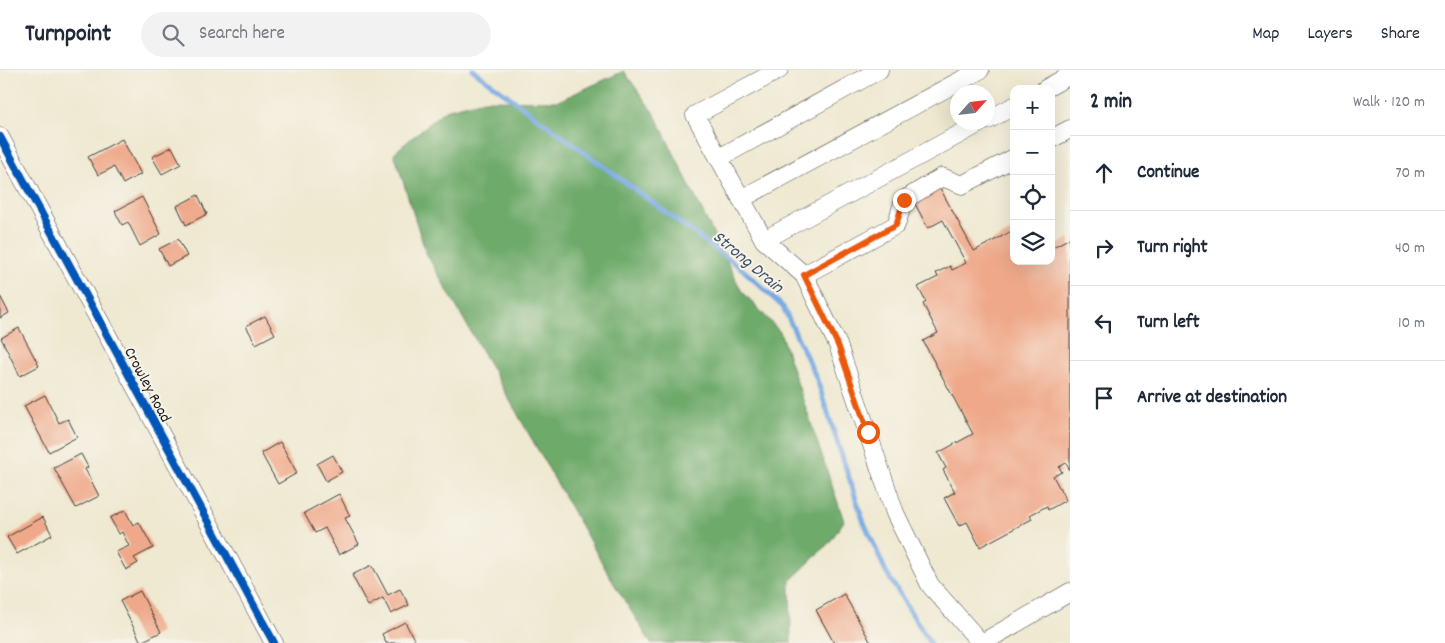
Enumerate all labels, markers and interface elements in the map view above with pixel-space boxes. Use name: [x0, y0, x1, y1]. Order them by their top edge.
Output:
search box: [141, 12, 491, 57]
text: Turnpoint: [25, 18, 111, 52]
icon: search: [159, 21, 187, 49]
text: Search here: [199, 21, 285, 48]
text: Map: [1252, 22, 1279, 47]
text: Layers: [1307, 22, 1353, 47]
text: Share: [1381, 22, 1420, 47]
north arrow: [950, 85, 995, 130]
map controls: [1010, 85, 1055, 265]
button: +: [1010, 85, 1055, 130]
text: 2 min: [1090, 88, 1132, 118]
text: Walk · 120 m: [1353, 91, 1425, 114]
button: −: [1010, 130, 1055, 175]
icon: ahead: [1090, 159, 1118, 187]
text: Continue: [1137, 160, 1199, 187]
text: 70 m: [1395, 162, 1425, 185]
button: locate: [1010, 175, 1055, 220]
route end: [893, 189, 916, 212]
button: layers: [1010, 220, 1055, 265]
water label: Strong Drain: [707, 226, 789, 300]
icon: right: [1090, 234, 1118, 262]
text: Turn right: [1137, 235, 1208, 262]
text: 40 m: [1395, 237, 1425, 260]
icon: left: [1090, 309, 1118, 337]
text: Turn left: [1137, 310, 1200, 337]
text: 10 m: [1398, 312, 1425, 335]
street label: Crowley Road: [117, 343, 176, 427]
icon: arrive: [1090, 384, 1118, 412]
text: Arrive at destination: [1137, 385, 1287, 412]
route start: [857, 421, 880, 444]

